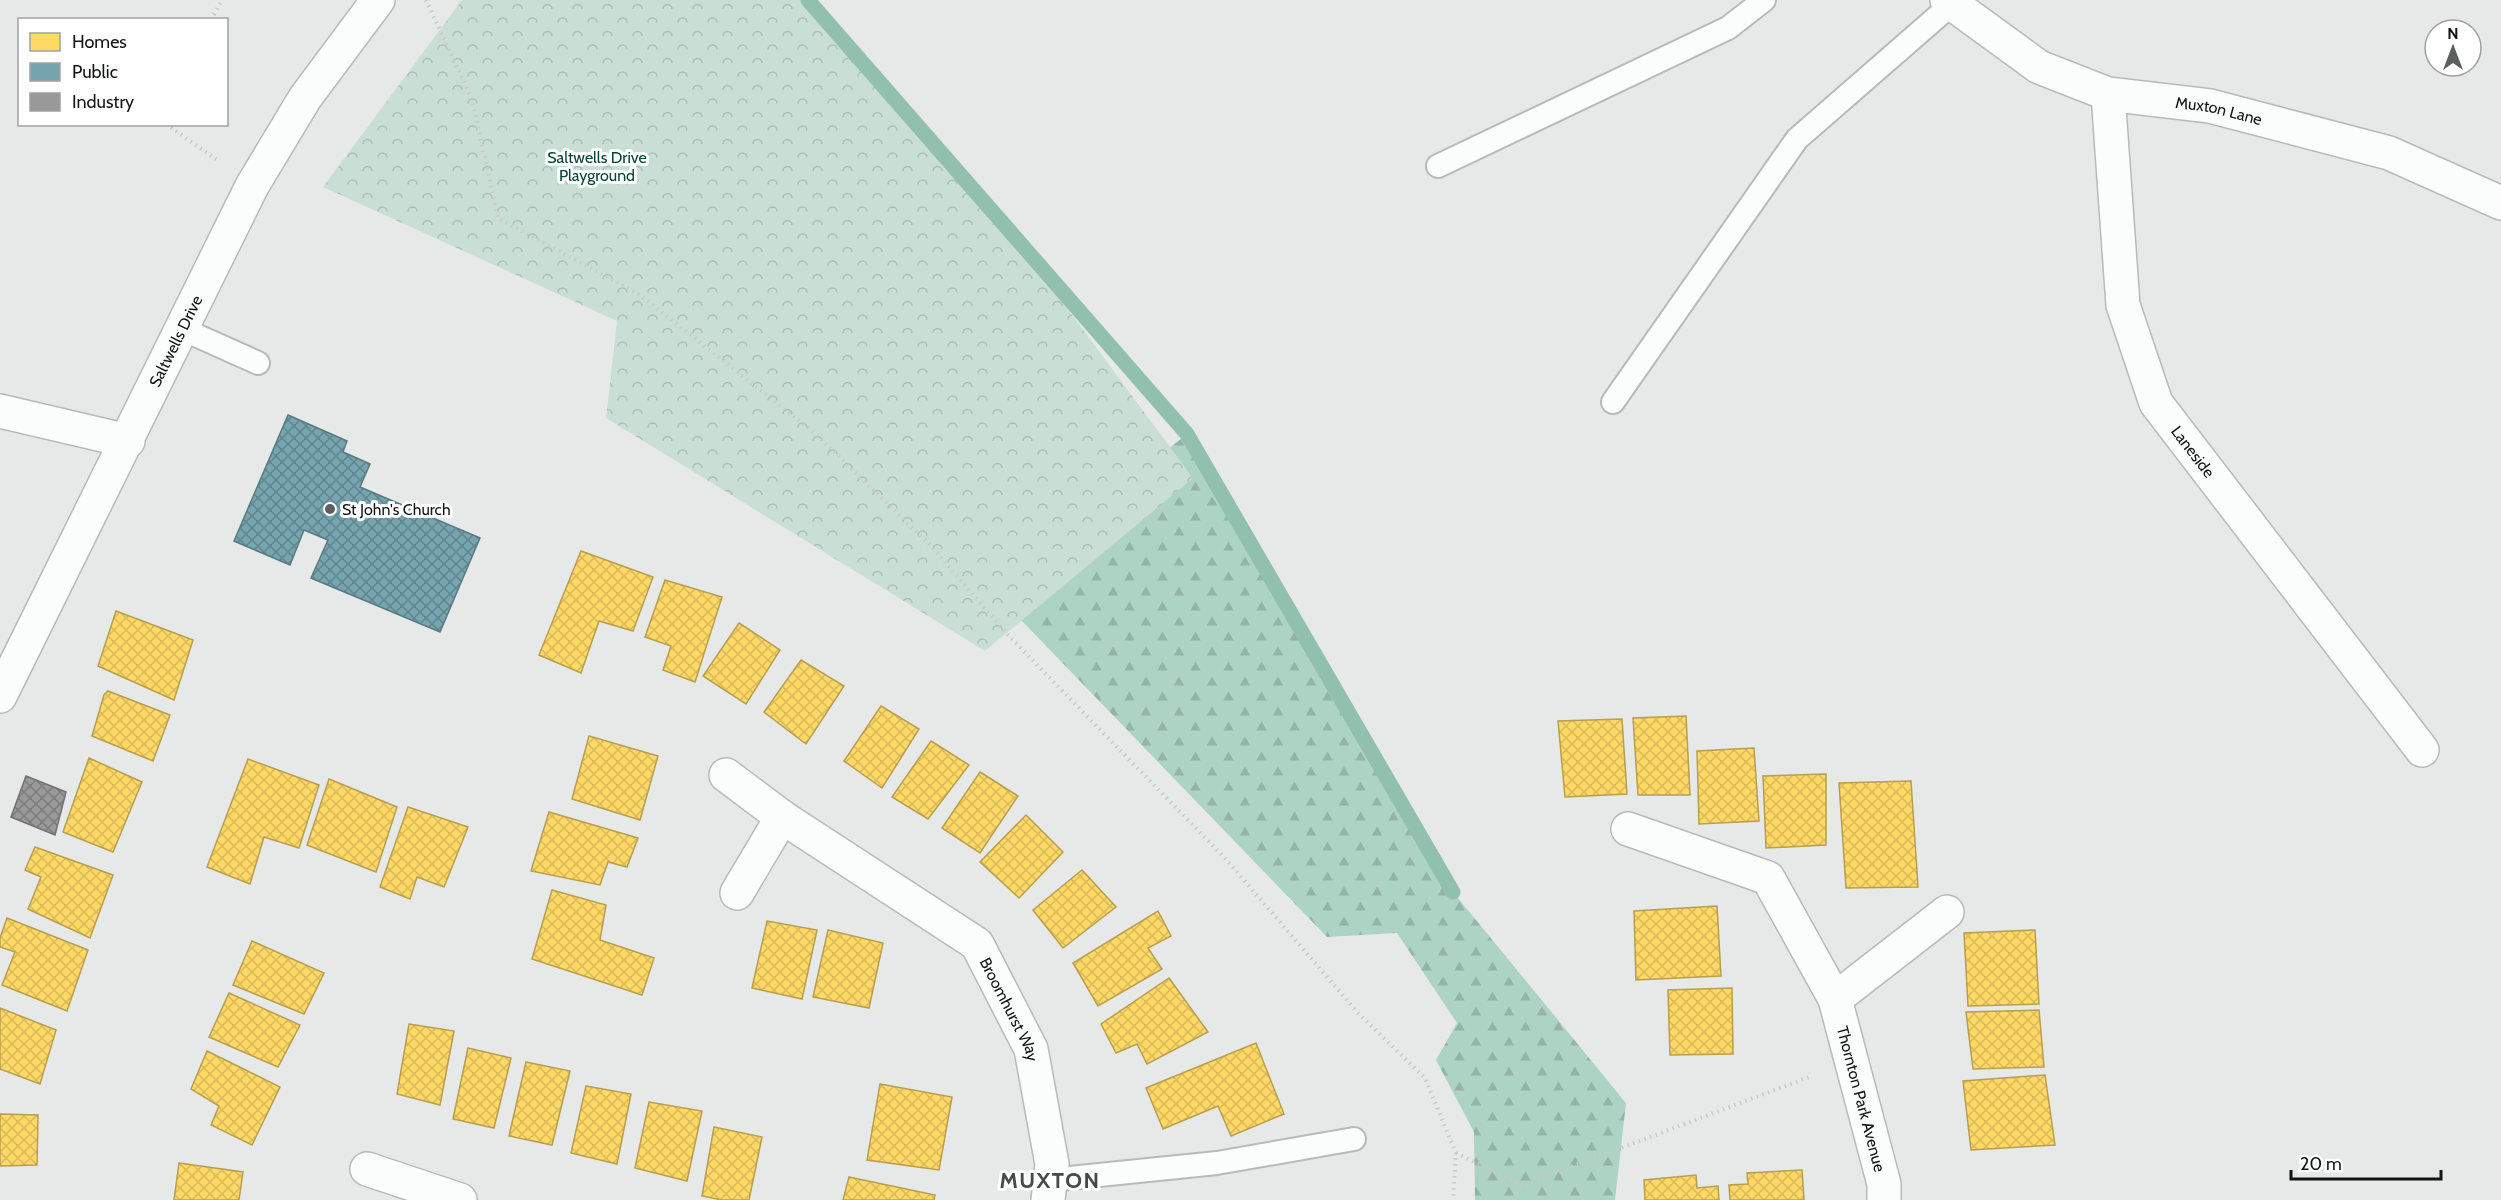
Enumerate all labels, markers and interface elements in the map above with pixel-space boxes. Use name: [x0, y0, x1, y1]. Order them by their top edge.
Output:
legend: [18, 18, 228, 126]
north arrow: [2423, 18, 2483, 78]
text: N: [2447, 24, 2459, 43]
text: Homes: [72, 31, 127, 53]
text: Public: [72, 61, 118, 83]
text: Industry: [72, 91, 134, 113]
street label: Muxton Lane: [2174, 92, 2264, 129]
park label: Saltwells Drive Playground: [547, 148, 647, 185]
street label: Saltwells Drive: [145, 292, 206, 390]
street label: Laneside: [2167, 422, 2219, 481]
place label: St John's Church: [342, 500, 451, 519]
marker: St John's Church: [323, 502, 337, 516]
street label: Broomhurst Way: [976, 954, 1043, 1063]
street label: Thornton Park Avenue: [1833, 1024, 1890, 1174]
scale bar: [2291, 1143, 2441, 1181]
text: 20 m: [2300, 1153, 2342, 1175]
district label: MUXTON: [1000, 1167, 1100, 1194]

